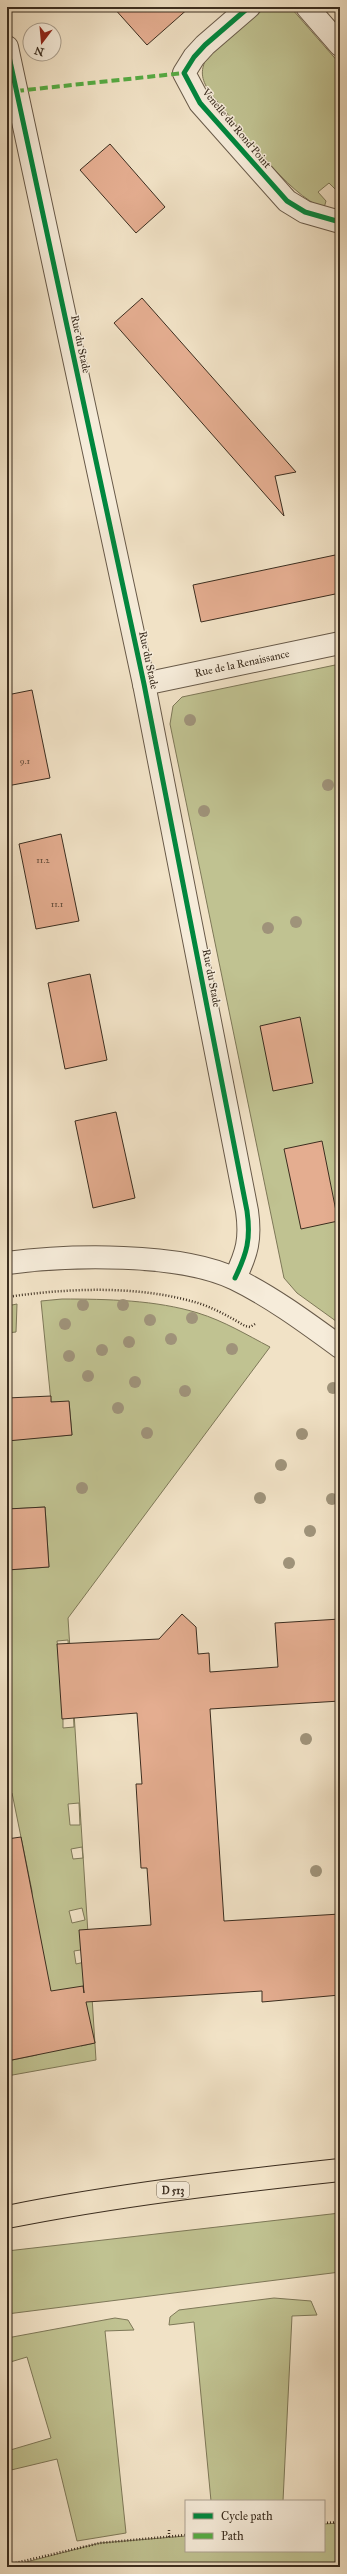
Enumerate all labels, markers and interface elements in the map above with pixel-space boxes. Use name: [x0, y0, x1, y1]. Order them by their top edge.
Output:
north arrow: [22, 22, 62, 62]
text: N: [32, 43, 46, 59]
street label: Venelle du Rond Point: [199, 85, 274, 171]
street label: Rue du Stade: [68, 314, 93, 375]
street label: Rue du Stade: [136, 630, 161, 691]
street label: Rue de la Renaissance: [193, 647, 291, 680]
house number: 9.1: [20, 755, 31, 766]
house number: 11.2: [36, 854, 50, 865]
house number: 11.1: [51, 898, 64, 909]
street label: Rue du Stade: [199, 948, 224, 1009]
road number: D 513: [157, 2182, 189, 2198]
legend: [185, 2500, 325, 2552]
text: Cycle path: [221, 2509, 273, 2523]
text: Path: [221, 2529, 244, 2543]

